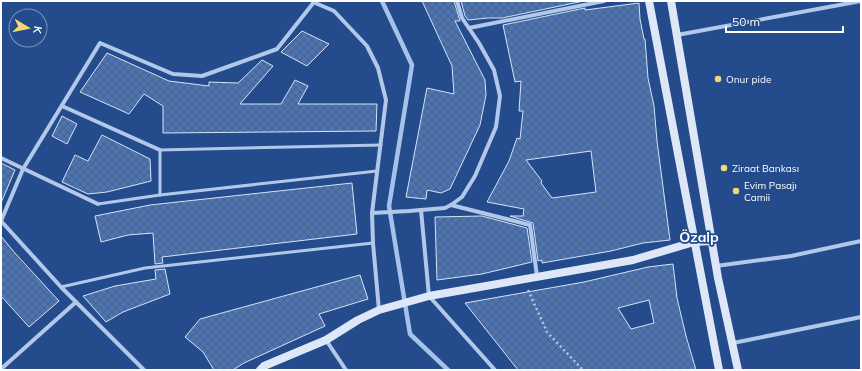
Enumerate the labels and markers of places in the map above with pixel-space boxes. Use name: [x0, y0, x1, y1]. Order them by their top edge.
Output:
place label: Onur pide: [726, 73, 771, 86]
marker: Onur pide: [713, 74, 723, 84]
place label: Ziraat Bankası: [732, 162, 799, 175]
marker: Ziraat Bankası: [719, 163, 729, 173]
place label: Evim Pasajı Camii: [744, 179, 797, 204]
marker: Evim Pasajı Camii: [731, 186, 741, 196]

